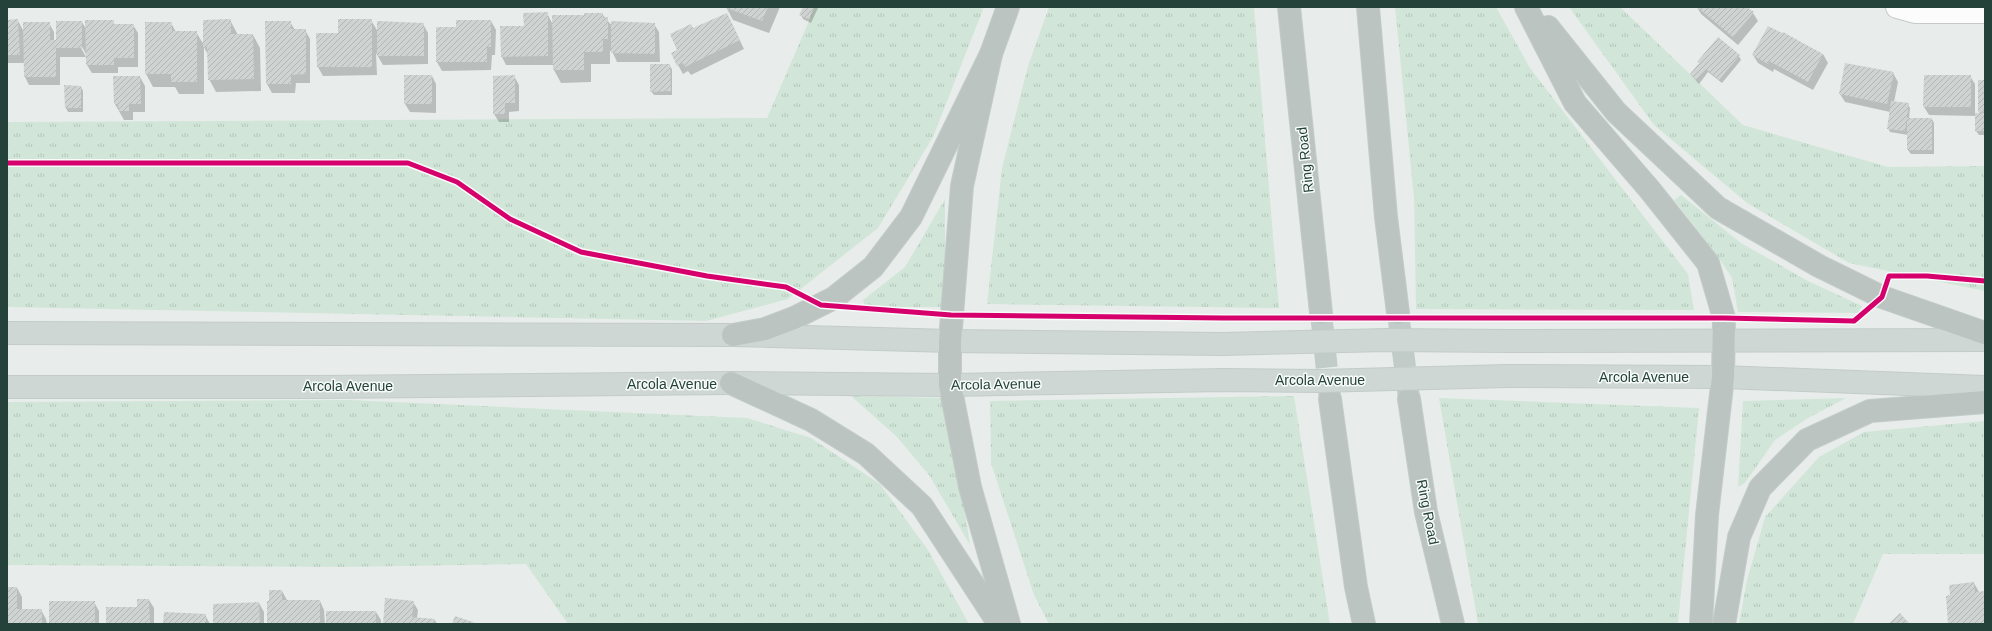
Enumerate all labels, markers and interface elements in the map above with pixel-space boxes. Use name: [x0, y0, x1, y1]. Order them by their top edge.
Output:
street label: Ring Road: [1294, 126, 1316, 194]
street label: Arcola Avenue: [1599, 369, 1689, 385]
street label: Arcola Avenue: [1275, 372, 1365, 388]
street label: Arcola Avenue: [951, 375, 1041, 393]
street label: Arcola Avenue: [627, 376, 717, 392]
street label: Arcola Avenue: [303, 378, 393, 394]
street label: Ring Road: [1414, 478, 1442, 546]

